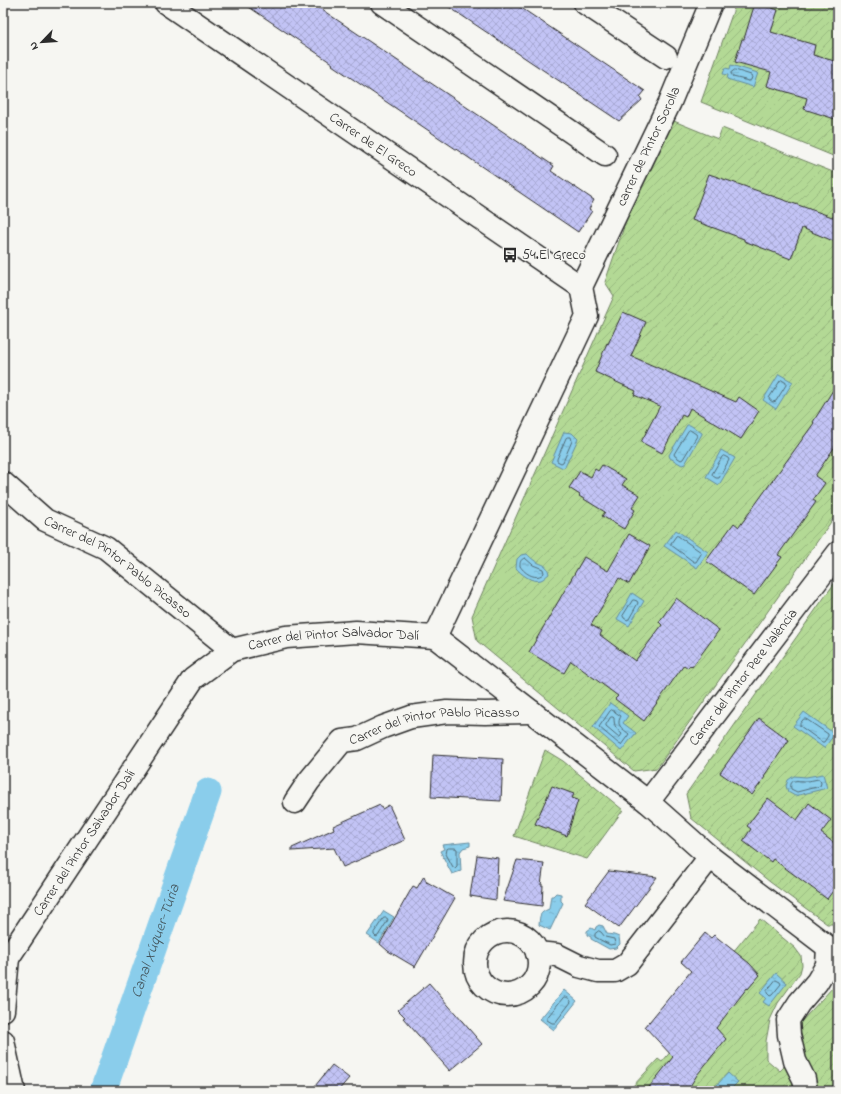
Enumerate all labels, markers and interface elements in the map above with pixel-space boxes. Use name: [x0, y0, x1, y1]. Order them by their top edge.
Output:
north arrow: [22, 22, 62, 62]
text: N: [25, 39, 43, 53]
street label: carrer de Pintor Sorolla: [611, 83, 686, 210]
street label: Carrer de El Greco: [325, 107, 422, 182]
place label: 54.El Greco: [522, 245, 586, 266]
bus stop icon: 54.El Greco: [501, 246, 519, 264]
street label: Carrer del Pintor Pablo Picasso: [40, 510, 196, 624]
street label: Carrer del Pintor Pere València: [684, 604, 803, 750]
street label: Carrer del Pintor Salvador Dalí: [246, 621, 420, 656]
street label: Carrer del Pintor Pablo Picasso: [348, 701, 520, 750]
street label: Carrer del Pintor Salvador Dalí: [28, 765, 141, 920]
water label: Canal Xúquer-Túria: [126, 880, 186, 1001]

